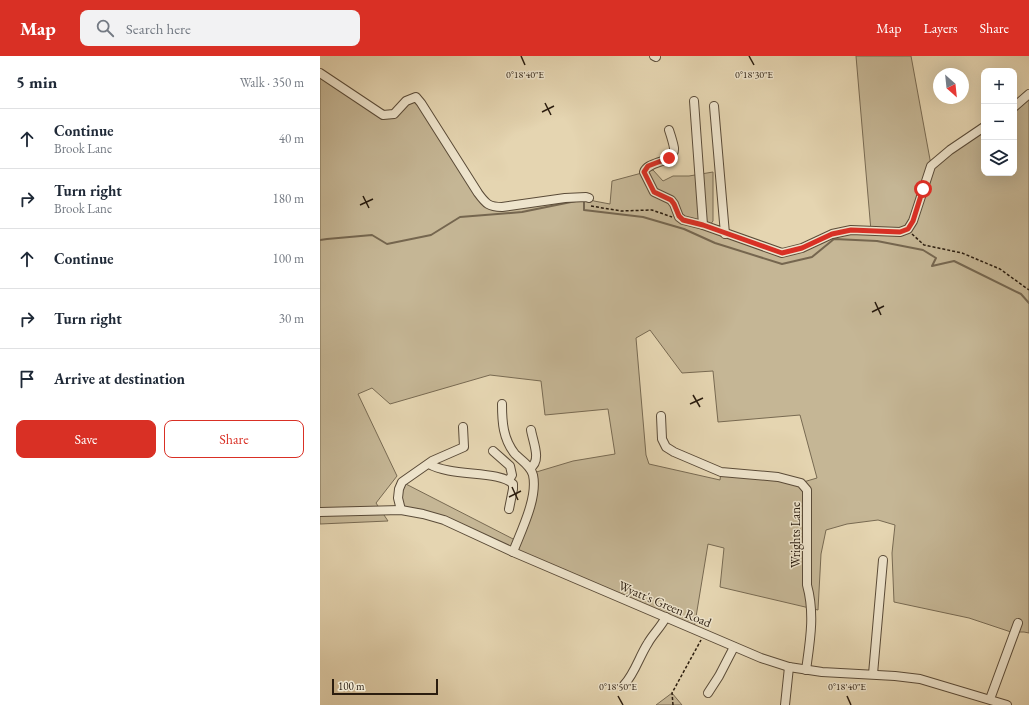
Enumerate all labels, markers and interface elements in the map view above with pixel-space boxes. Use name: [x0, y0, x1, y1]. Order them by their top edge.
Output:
search box: [80, 10, 360, 46]
text: Map: [20, 16, 56, 41]
icon: search: [94, 17, 116, 39]
text: Search here: [126, 19, 191, 38]
text: Map: [876, 19, 901, 37]
text: Layers: [923, 19, 958, 37]
text: Share: [980, 19, 1009, 37]
text: 0°18'40"E: [506, 68, 544, 81]
text: 0°18'30"E: [735, 68, 773, 81]
north arrow: [933, 68, 969, 104]
map controls: [981, 68, 1017, 176]
button: +: [981, 68, 1017, 104]
text: 5 min: [16, 71, 57, 93]
text: Walk · 350 m: [240, 74, 304, 91]
button: −: [981, 104, 1017, 140]
text: Continue: [54, 121, 114, 140]
icon: ahead: [16, 128, 38, 150]
text: 40 m: [279, 130, 304, 147]
text: Brook Lane: [54, 140, 112, 157]
button: layers: [981, 140, 1017, 176]
route end: [660, 149, 678, 167]
route start: [914, 180, 932, 198]
text: Turn right: [54, 181, 122, 200]
icon: right: [16, 188, 38, 210]
text: 180 m: [273, 190, 304, 207]
text: Brook Lane: [54, 200, 112, 217]
icon: ahead: [16, 248, 38, 270]
text: Continue: [54, 249, 114, 268]
text: 100 m: [273, 250, 304, 267]
icon: right: [16, 308, 38, 330]
text: Turn right: [54, 309, 122, 328]
text: 30 m: [279, 310, 304, 327]
icon: arrive: [16, 368, 38, 390]
text: Arrive at destination: [54, 369, 185, 388]
button: Save: [16, 420, 156, 458]
button: Share: [164, 420, 304, 458]
street label: Wrights Lane: [787, 502, 804, 568]
street label: Wyatt's Green Road: [616, 577, 714, 631]
scale bar: [332, 677, 438, 696]
text: 100 m: [338, 679, 365, 693]
text: 0°18'50"E: [599, 680, 637, 693]
text: 0°18'40"E: [828, 680, 866, 693]

